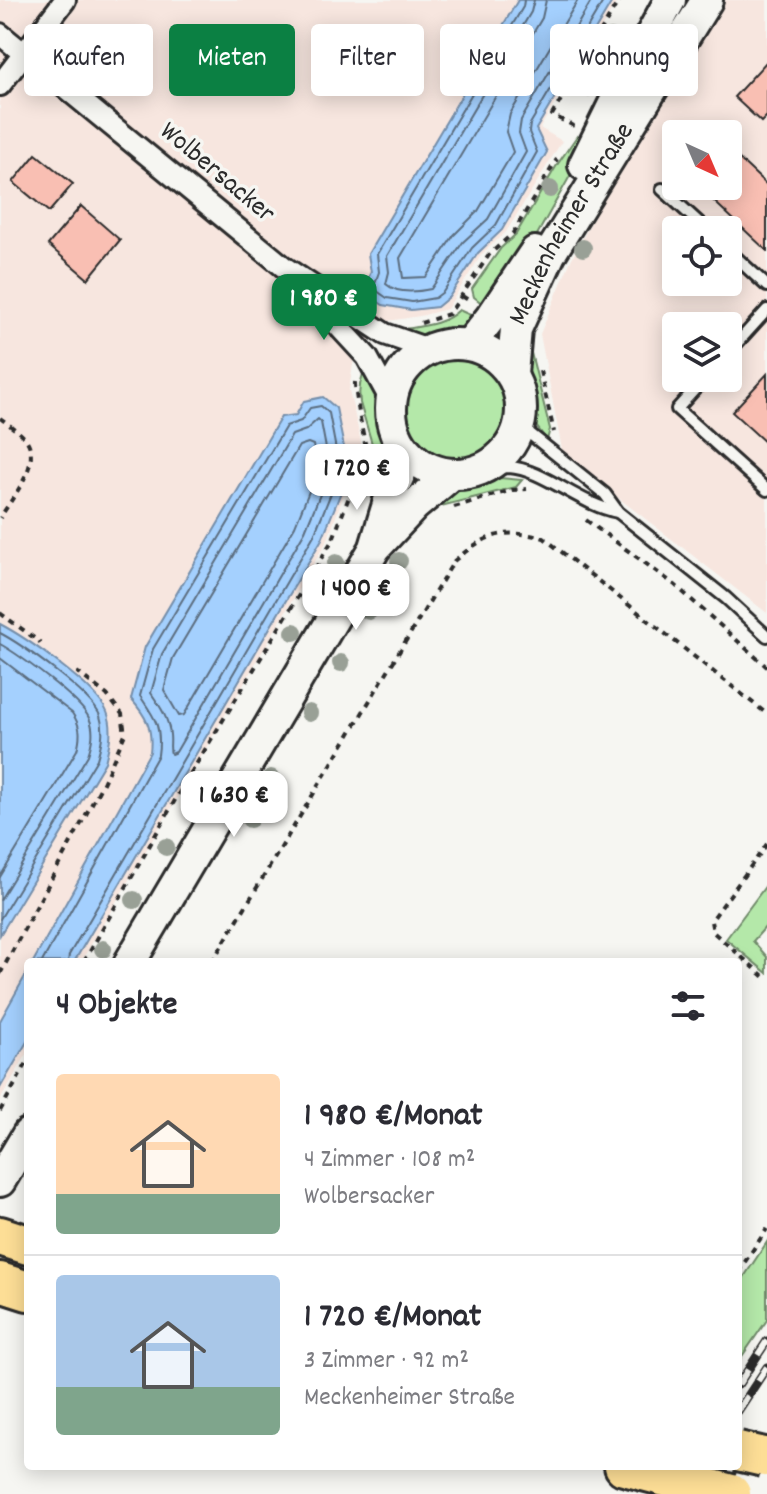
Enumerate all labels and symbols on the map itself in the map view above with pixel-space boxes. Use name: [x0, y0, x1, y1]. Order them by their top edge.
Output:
street label: Wolbersacker: [149, 114, 283, 235]
street label: Meckenheimer Straße: [500, 116, 646, 333]
north arrow: [662, 120, 742, 200]
pin: 1 980 €: [250, 274, 398, 342]
pin: 1 720 €: [283, 444, 431, 512]
pin: 1 400 €: [282, 564, 430, 632]
pin: 1 630 €: [160, 771, 308, 839]

